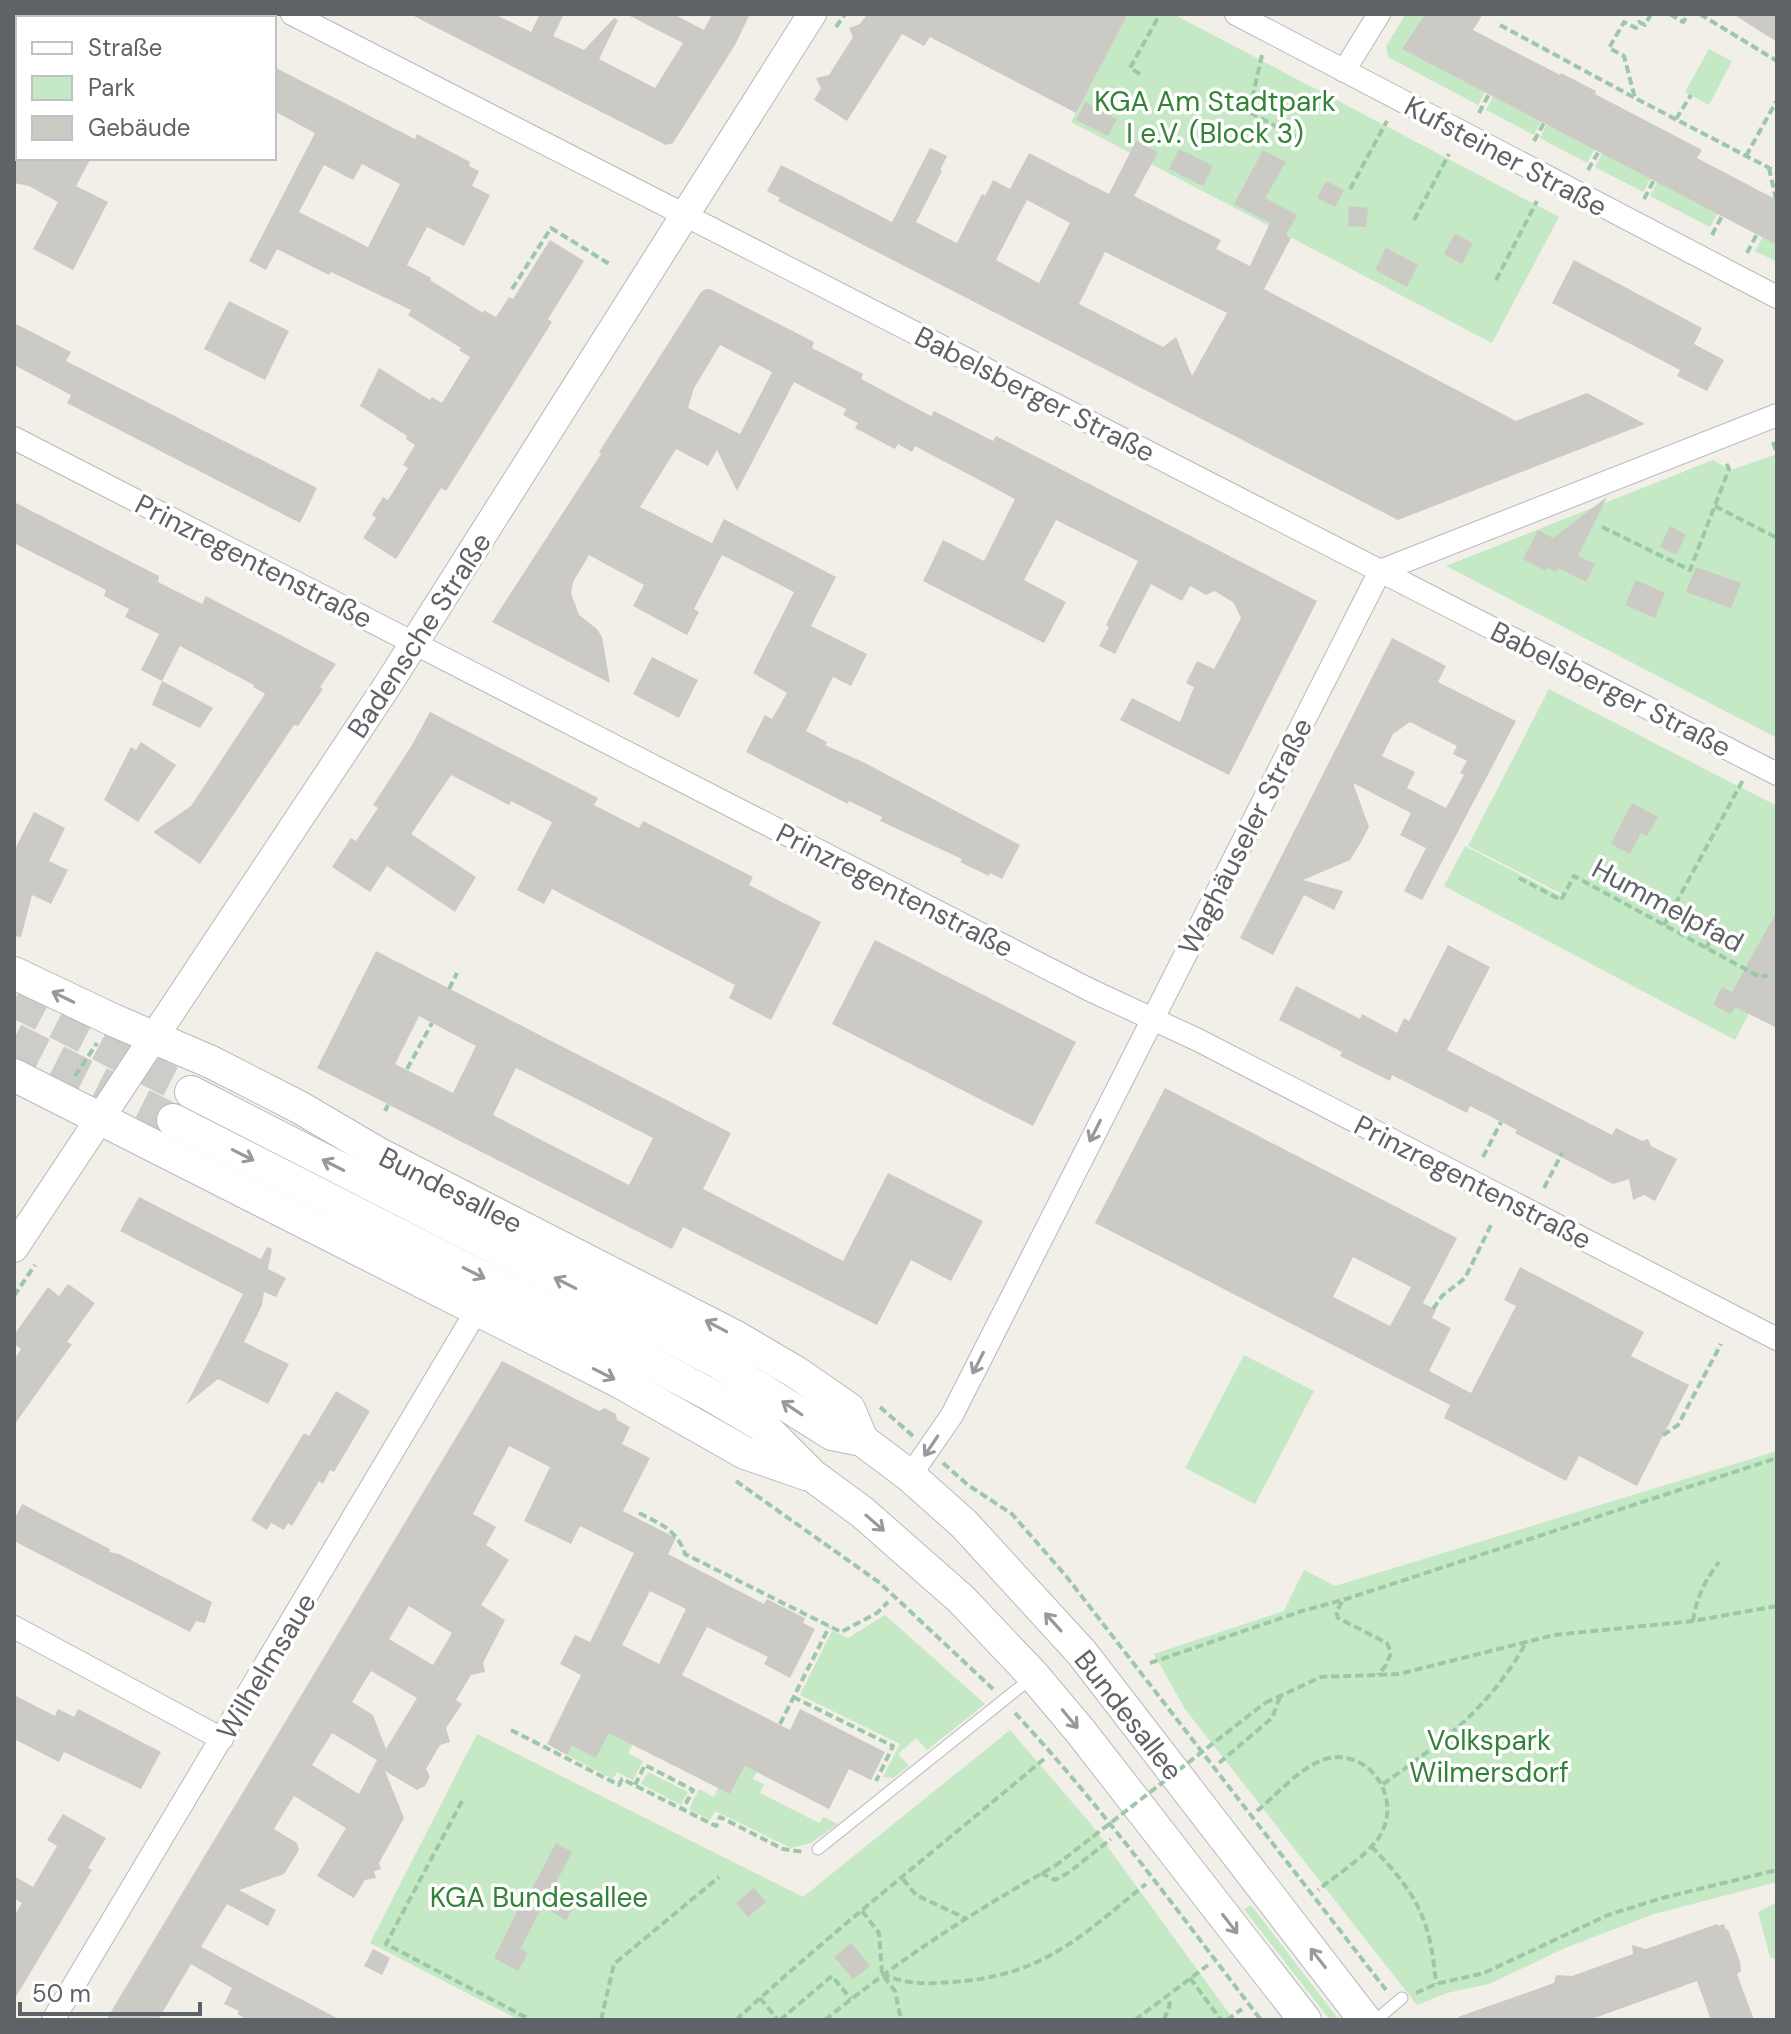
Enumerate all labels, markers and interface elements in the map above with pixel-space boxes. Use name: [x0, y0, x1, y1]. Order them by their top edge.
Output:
legend: [16, 16, 276, 160]
text: Straße: [88, 32, 162, 63]
text: Park: [88, 72, 135, 103]
park label: KGA Am Stadtpark I e.V. (Block 3): [1094, 83, 1336, 152]
street label: Kufsteiner Straße: [1398, 87, 1613, 225]
text: Gebäude: [88, 112, 190, 143]
street label: Babelsberger Straße: [908, 318, 1161, 471]
street label: Prinzregentenstraße: [129, 486, 379, 637]
street label: Badensche Straße: [339, 525, 500, 745]
street label: Babelsberger Straße: [1484, 613, 1737, 766]
street label: Waghäuseler Straße: [1170, 712, 1321, 961]
street label: Prinzregentenstraße: [770, 815, 1020, 966]
street label: Hummelpfad: [1586, 850, 1750, 961]
one-way arrow: [52, 988, 75, 1003]
street label: Prinzregentenstraße: [1348, 1107, 1598, 1258]
one-way arrow: [1087, 1119, 1103, 1143]
street label: Bundesallee: [373, 1139, 529, 1242]
one-way arrow: [230, 1148, 254, 1164]
one-way arrow: [322, 1156, 345, 1172]
one-way arrow: [462, 1266, 486, 1281]
one-way arrow: [553, 1275, 577, 1290]
one-way arrow: [704, 1318, 728, 1334]
one-way arrow: [970, 1351, 985, 1375]
one-way arrow: [591, 1367, 615, 1382]
one-way arrow: [782, 1400, 804, 1416]
one-way arrow: [923, 1434, 939, 1456]
one-way arrow: [865, 1514, 885, 1532]
street label: Wilhelmsaue: [208, 1586, 325, 1746]
one-way arrow: [1044, 1612, 1063, 1632]
street label: Bundesallee: [1066, 1642, 1191, 1788]
one-way arrow: [1061, 1708, 1079, 1729]
park label: Volkspark Wilmersdorf: [1409, 1722, 1569, 1791]
park label: KGA Bundesallee: [430, 1879, 648, 1916]
one-way arrow: [1222, 1913, 1239, 1934]
one-way arrow: [1309, 1948, 1326, 1969]
scale bar: [20, 1966, 200, 2016]
text: 50 m: [32, 1978, 91, 2009]

